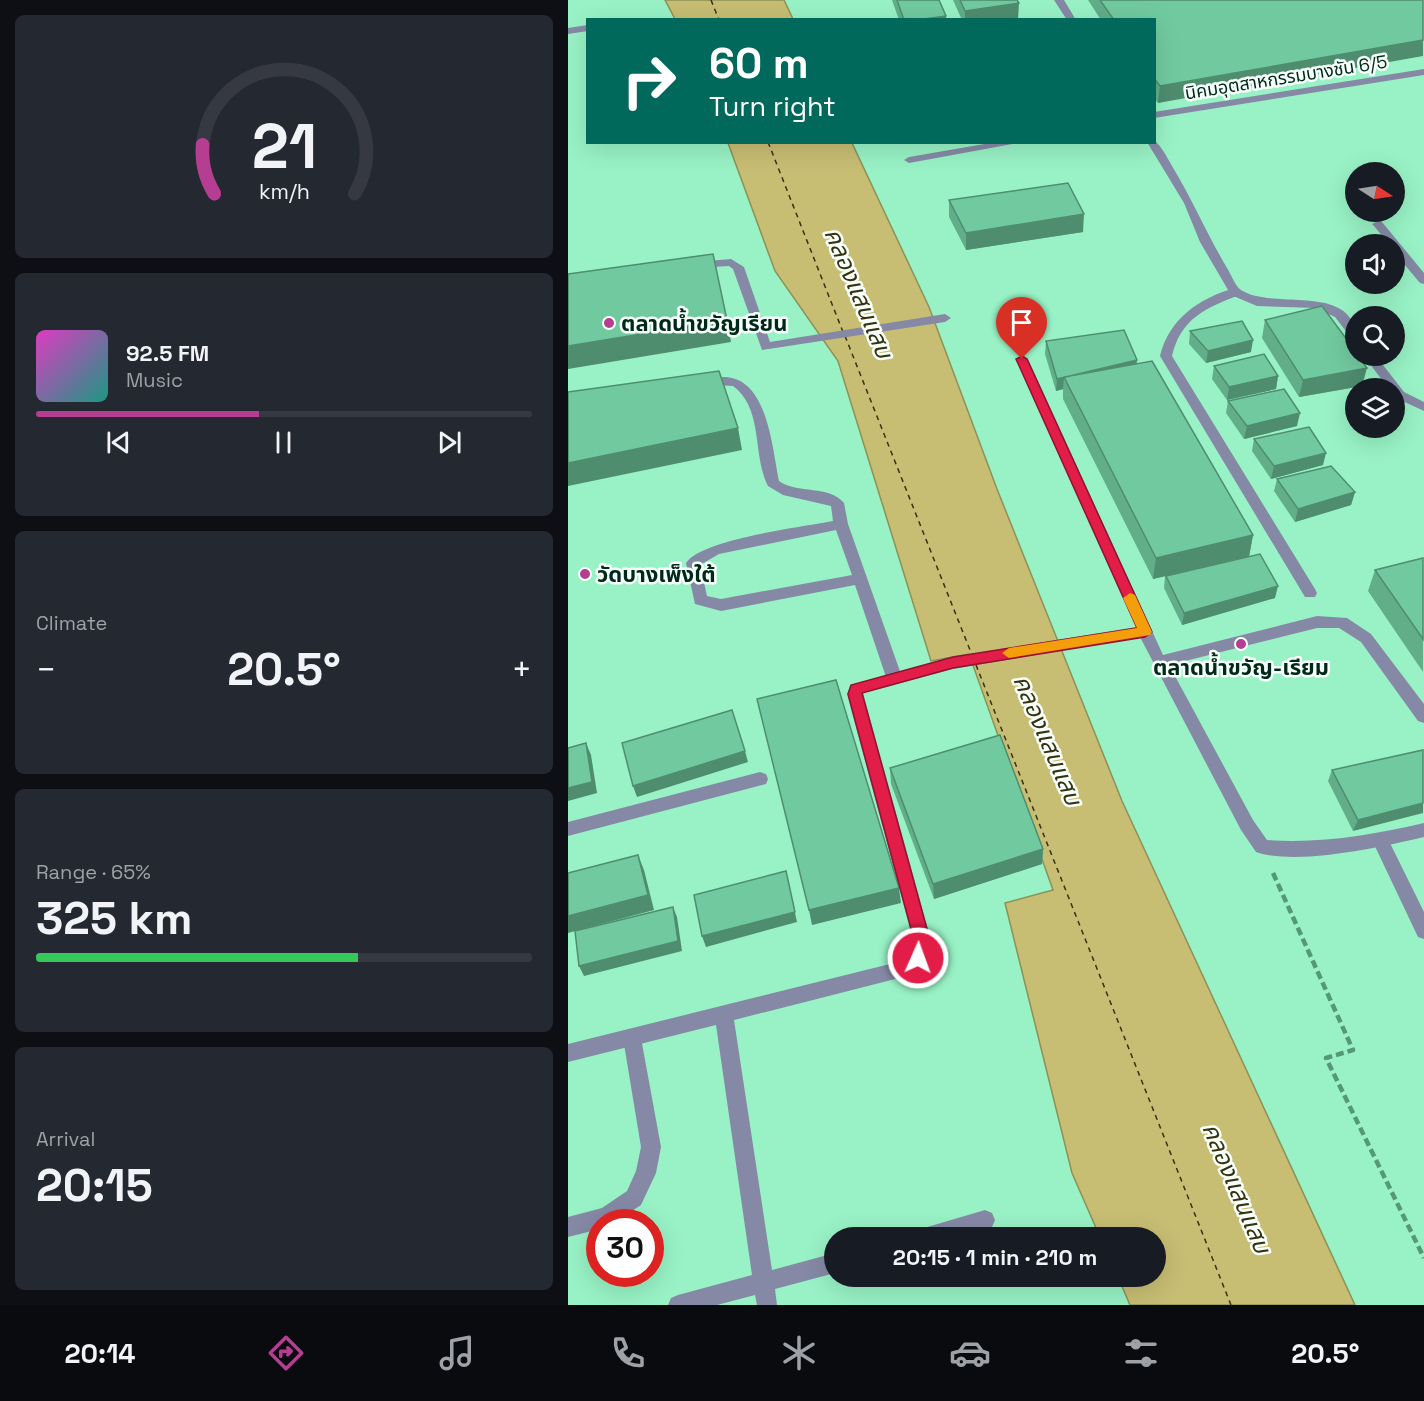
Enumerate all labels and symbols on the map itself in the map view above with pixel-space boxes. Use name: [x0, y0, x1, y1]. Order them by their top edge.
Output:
street label: นิคมอุตสาหกรรมบางชัน 6/5: [1183, 50, 1389, 104]
north arrow: [1345, 162, 1405, 222]
water label: คลองแสนแสบ: [818, 223, 901, 364]
pin: [996, 297, 1047, 359]
place label: ตลาดน้ำขวัญเรียน: [621, 308, 788, 337]
marker: ตลาดน้ำขวัญเรียน: [602, 316, 616, 330]
place label: วัดบางเพ็งใต้: [597, 560, 716, 588]
marker: วัดบางเพ็งใต้: [578, 567, 592, 581]
marker: ตลาดน้ำขวัญ-เรียม: [1234, 637, 1248, 651]
place label: ตลาดน้ำขวัญ-เรียม: [1153, 652, 1329, 681]
water label: คลองแสนแสบ: [1007, 670, 1090, 811]
position arrow: [886, 926, 950, 990]
water label: คลองแสนแสบ: [1196, 1118, 1279, 1259]
speed limit sign: 30: [586, 1209, 664, 1287]

